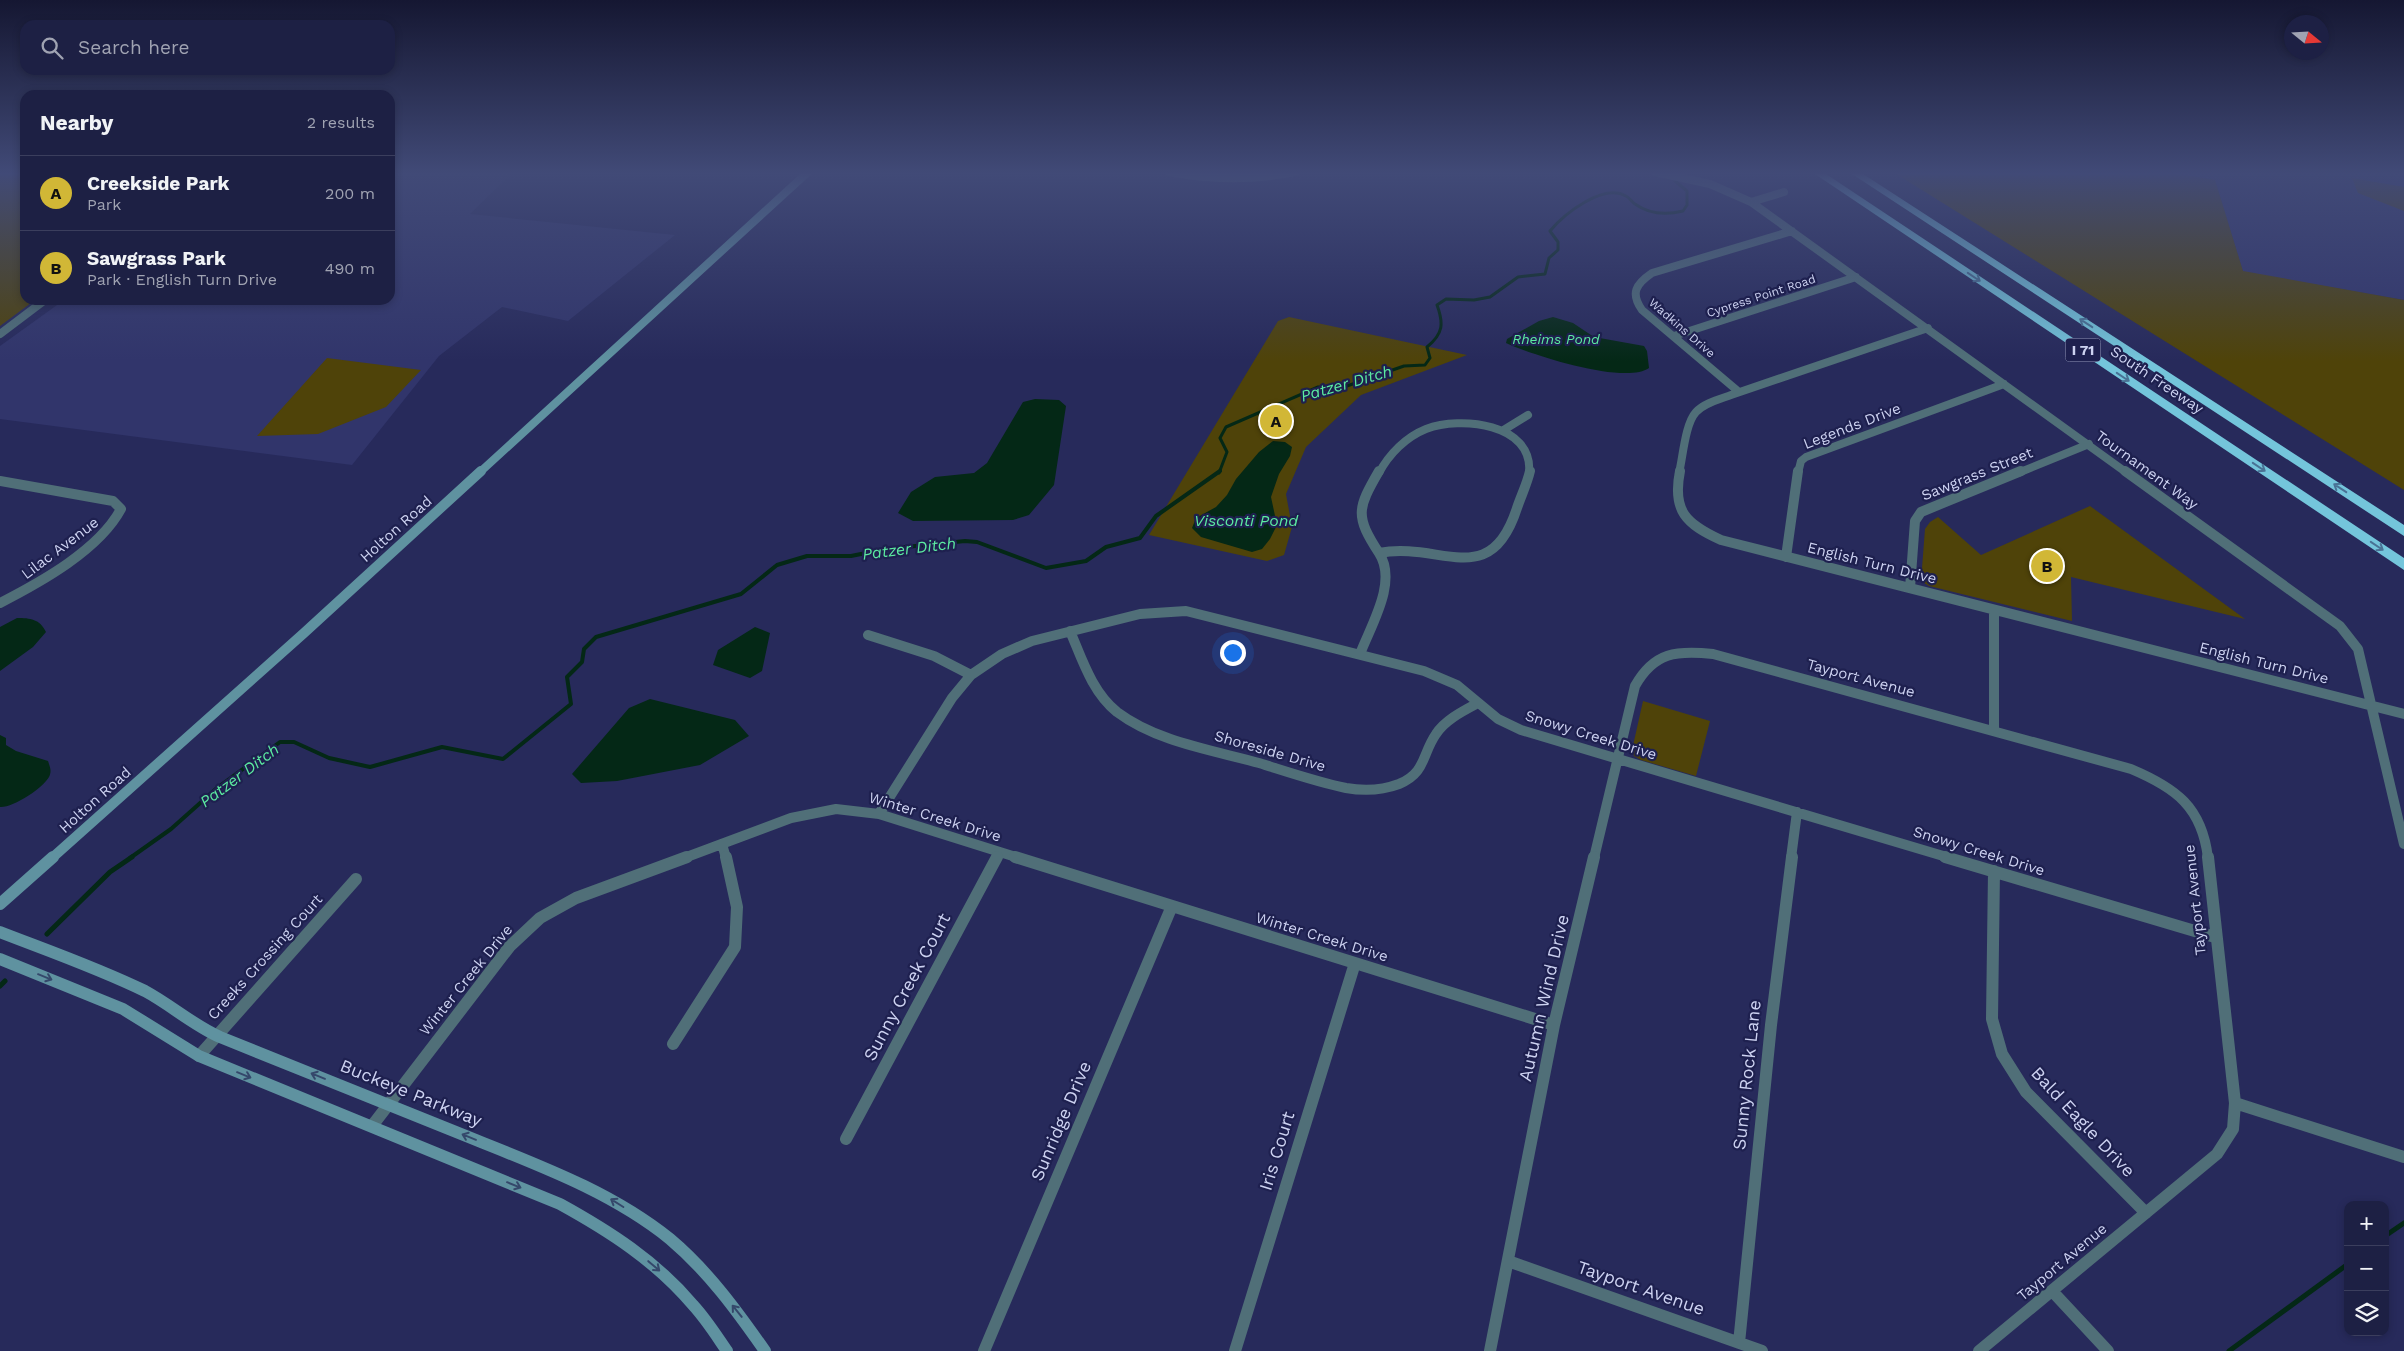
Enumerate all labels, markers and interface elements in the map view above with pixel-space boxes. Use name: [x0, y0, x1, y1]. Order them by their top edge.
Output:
north arrow: [2284, 15, 2329, 60]
search box: [20, 20, 395, 75]
icon: search: [38, 34, 66, 62]
text: Search here: [78, 36, 189, 59]
text: Nearby: [40, 110, 113, 135]
text: 2 results: [307, 113, 375, 132]
text: Creekside Park: [87, 172, 229, 195]
text: A: [51, 184, 61, 203]
text: 200 m: [325, 184, 375, 203]
text: Park: [87, 195, 121, 214]
text: Sawgrass Park: [87, 247, 226, 270]
text: B: [51, 259, 61, 278]
text: 490 m: [325, 259, 375, 278]
text: Park · English Turn Drive: [87, 270, 277, 289]
street label: Cypress Point Road: [1705, 272, 1817, 320]
one-way arrow: [1967, 272, 1981, 282]
street label: Wadkins Drive: [1646, 295, 1718, 361]
one-way arrow: [2080, 318, 2094, 328]
water label: Rheims Pond: [1512, 331, 1600, 347]
road number: I 71: [2066, 338, 2100, 362]
street label: South Freeway: [2107, 342, 2207, 418]
water label: Patzer Ditch: [1298, 361, 1394, 406]
one-way arrow: [2116, 372, 2130, 382]
street label: Legends Drive: [1801, 399, 1903, 453]
pin: A: [1260, 402, 1292, 440]
street label: Tournament Way: [2092, 427, 2202, 513]
street label: Sawgrass Street: [1919, 443, 2036, 505]
one-way arrow: [2251, 462, 2265, 472]
one-way arrow: [2333, 483, 2347, 493]
street label: Holton Road: [356, 492, 436, 566]
water label: Visconti Pond: [1194, 511, 1299, 530]
street label: Lilac Avenue: [18, 513, 102, 583]
water label: Patzer Ditch: [861, 533, 957, 564]
street label: English Turn Drive: [1806, 538, 1938, 588]
one-way arrow: [2369, 541, 2383, 551]
pin: B: [2031, 547, 2063, 585]
street label: English Turn Drive: [2198, 638, 2330, 688]
your location: [1220, 640, 1246, 666]
street label: Tayport Avenue: [1805, 655, 1917, 701]
street label: Snowy Creek Drive: [1523, 706, 1659, 764]
street label: Shoreside Drive: [1212, 727, 1328, 775]
water label: Patzer Ditch: [196, 739, 283, 811]
street label: Holton Road: [55, 763, 135, 837]
street label: Winter Creek Drive: [867, 788, 1003, 846]
street label: Snowy Creek Drive: [1911, 822, 2047, 880]
street label: Tayport Avenue: [2180, 844, 2210, 956]
street label: Creeks Crossing Court: [204, 890, 327, 1023]
street label: Winter Creek Drive: [1254, 908, 1390, 966]
street label: Sunny Creek Court: [859, 909, 955, 1064]
street label: Autumn Wind Drive: [1514, 912, 1573, 1084]
street label: Winter Creek Drive: [416, 921, 516, 1039]
one-way arrow: [37, 973, 52, 983]
street label: Sunny Rock Lane: [1728, 999, 1765, 1151]
street label: Buckeye Parkway: [337, 1054, 486, 1131]
street label: Sunridge Drive: [1026, 1058, 1095, 1184]
street label: Bald Eagle Drive: [2027, 1062, 2140, 1181]
one-way arrow: [236, 1070, 251, 1080]
one-way arrow: [311, 1071, 326, 1080]
street label: Iris Court: [1255, 1108, 1299, 1193]
one-way arrow: [462, 1131, 477, 1141]
one-way arrow: [506, 1181, 521, 1190]
one-way arrow: [610, 1197, 624, 1208]
map controls: [2344, 1201, 2389, 1336]
button: +: [2344, 1201, 2389, 1246]
street label: Tayport Avenue: [2014, 1219, 2110, 1305]
button: −: [2344, 1246, 2389, 1291]
street label: Tayport Avenue: [1575, 1256, 1708, 1319]
one-way arrow: [647, 1261, 660, 1272]
button: layers: [2344, 1291, 2389, 1336]
one-way arrow: [731, 1305, 742, 1318]

